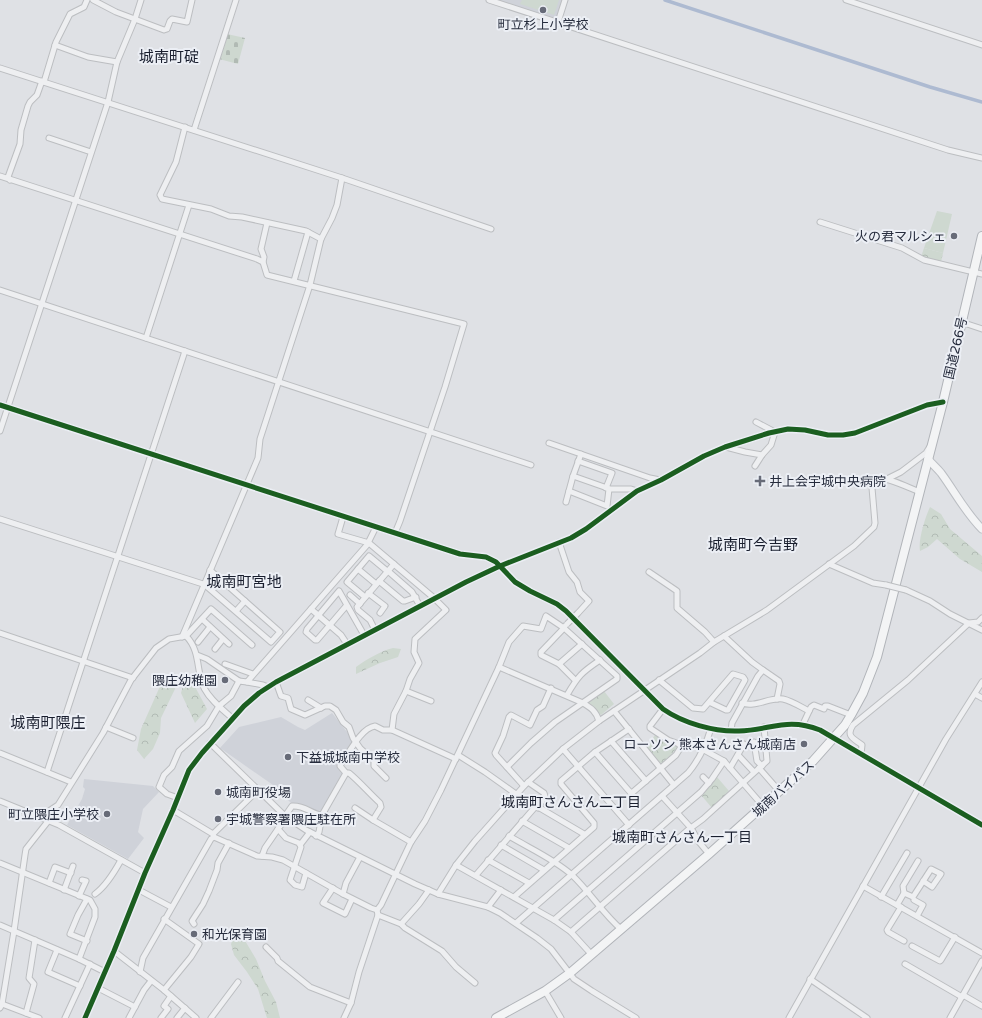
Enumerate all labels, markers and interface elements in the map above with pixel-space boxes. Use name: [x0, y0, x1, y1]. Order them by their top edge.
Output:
marker: 町立杉上小学校: [538, 5, 548, 15]
place label: 町立杉上小学校: [497, 17, 589, 33]
district label: 城南町碇: [139, 48, 199, 66]
place label: 火の君マルシェ: [855, 229, 946, 245]
marker: 火の君マルシェ: [949, 231, 959, 241]
street label: 国道266号: [941, 315, 971, 381]
place label: 井上会宇城中央病院: [769, 474, 886, 490]
marker: 井上会宇城中央病院: [754, 475, 766, 487]
district label: 城南町今吉野: [708, 536, 798, 554]
district label: 城南町宮地: [206, 573, 282, 591]
place label: 隈庄幼稚園: [152, 673, 217, 689]
marker: 隈庄幼稚園: [220, 675, 230, 685]
district label: 城南町隈庄: [10, 714, 86, 732]
place label: ローソン 熊本さんさん城南店: [624, 737, 796, 753]
marker: ローソン 熊本さんさん城南店: [799, 739, 809, 749]
place label: 下益城城南中学校: [296, 750, 400, 766]
marker: 下益城城南中学校: [283, 752, 293, 762]
street label: 城南バイパス: [749, 757, 818, 821]
place label: 城南町役場: [226, 785, 291, 801]
marker: 城南町役場: [213, 787, 223, 797]
district label: 城南町さんさん二丁目: [501, 794, 641, 811]
place label: 町立隈庄小学校: [8, 807, 99, 823]
marker: 町立隈庄小学校: [102, 809, 112, 819]
place label: 宇城警察署隈庄駐在所: [226, 812, 356, 828]
marker: 宇城警察署隈庄駐在所: [213, 814, 223, 824]
district label: 城南町さんさん一丁目: [612, 829, 752, 846]
place label: 和光保育園: [202, 927, 267, 943]
marker: 和光保育園: [189, 929, 199, 939]

